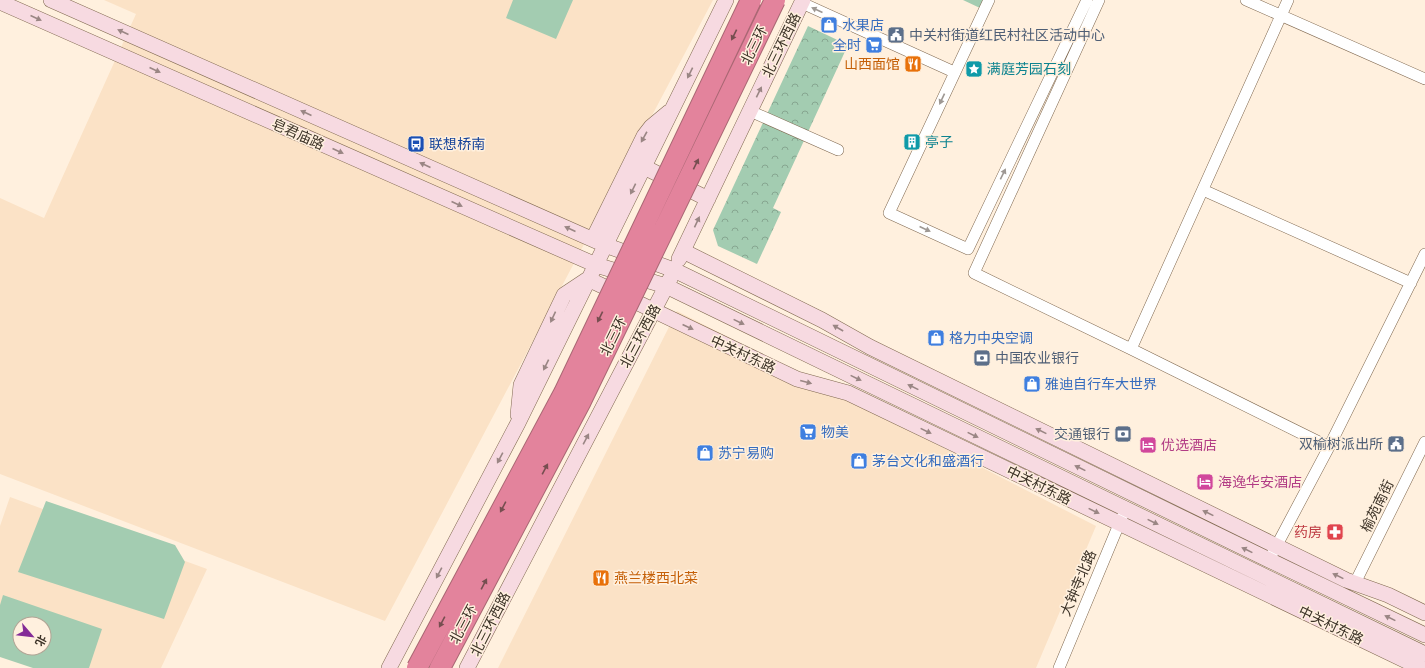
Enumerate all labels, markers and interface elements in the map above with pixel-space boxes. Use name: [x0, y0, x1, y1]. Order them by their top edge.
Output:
one-way arrow: [811, 6, 823, 13]
street label: 北三环西路: [758, 10, 804, 80]
one-way arrow: [30, 15, 41, 21]
shop icon: 水果店: [819, 15, 839, 35]
place label: 水果店: [842, 17, 884, 33]
street label: 北三环: [738, 23, 770, 67]
public building icon: 中关村街道红民村社区活动中心: [886, 25, 906, 45]
place label: 中关村街道红民村社区活动中心: [909, 27, 1105, 43]
one-way arrow: [117, 29, 129, 35]
one-way arrow: [731, 30, 737, 41]
supermarket icon: 全时: [864, 35, 884, 55]
place label: 全时: [833, 37, 861, 53]
restaurant icon: 山西面馆: [903, 54, 923, 74]
place label: 山西面馆: [844, 56, 900, 72]
place icon: 满庭芳园石刻: [964, 59, 984, 79]
place label: 满庭芳园石刻: [987, 61, 1071, 77]
one-way arrow: [687, 67, 694, 78]
one-way arrow: [149, 68, 161, 74]
one-way arrow: [756, 87, 762, 98]
one-way arrow: [939, 93, 945, 104]
one-way arrow: [300, 109, 312, 116]
street label: 皂君庙路: [269, 115, 327, 153]
one-way arrow: [641, 131, 648, 143]
building icon: 亭子: [902, 132, 922, 152]
bus stop icon: 联想桥南: [406, 134, 426, 154]
place label: 亭子: [925, 134, 953, 150]
place label: 联想桥南: [429, 136, 485, 152]
one-way arrow: [332, 148, 343, 154]
one-way arrow: [693, 159, 699, 170]
one-way arrow: [419, 162, 431, 168]
one-way arrow: [1000, 169, 1006, 180]
one-way arrow: [630, 183, 636, 195]
one-way arrow: [451, 201, 463, 207]
one-way arrow: [694, 217, 700, 228]
one-way arrow: [564, 226, 575, 232]
one-way arrow: [919, 226, 930, 232]
street label: 北三环西路: [617, 301, 663, 371]
one-way arrow: [550, 311, 556, 322]
one-way arrow: [597, 311, 603, 322]
street label: 北三环: [597, 314, 629, 358]
one-way arrow: [733, 319, 745, 325]
one-way arrow: [683, 324, 694, 330]
one-way arrow: [832, 325, 843, 332]
shop icon: 格力中央空调: [926, 328, 946, 348]
place label: 格力中央空调: [949, 330, 1033, 346]
street label: 中关村东路: [708, 332, 778, 376]
bank icon: 中国农业银行: [972, 348, 992, 368]
place label: 中国农业银行: [995, 350, 1079, 366]
one-way arrow: [543, 359, 549, 371]
shop icon: 雅迪自行车大世界: [1022, 374, 1042, 394]
one-way arrow: [850, 375, 862, 381]
place label: 雅迪自行车大世界: [1045, 376, 1157, 392]
one-way arrow: [801, 379, 813, 385]
one-way arrow: [907, 384, 919, 390]
supermarket icon: 物美: [798, 422, 818, 442]
place label: 物美: [821, 424, 849, 440]
bank icon: 交通银行: [1113, 424, 1133, 444]
place label: 交通银行: [1054, 426, 1110, 442]
one-way arrow: [921, 428, 932, 434]
one-way arrow: [1035, 428, 1047, 434]
one-way arrow: [967, 432, 979, 438]
one-way arrow: [583, 433, 589, 445]
public building icon: 双榆树派出所: [1386, 434, 1406, 454]
hotel icon: 优选酒店: [1138, 435, 1158, 455]
place label: 双榆树派出所: [1299, 436, 1383, 452]
place label: 优选酒店: [1161, 437, 1217, 453]
shop icon: 苏宁易购: [695, 443, 715, 463]
place label: 苏宁易购: [718, 445, 774, 461]
shop icon: 茅台文化和盛酒行: [849, 451, 869, 471]
one-way arrow: [496, 452, 503, 464]
place label: 茅台文化和盛酒行: [872, 453, 984, 469]
street label: 中关村东路: [1004, 462, 1074, 508]
one-way arrow: [542, 463, 548, 475]
one-way arrow: [1074, 465, 1086, 471]
hotel icon: 海逸华安酒店: [1195, 472, 1215, 492]
place label: 海逸华安酒店: [1218, 474, 1302, 490]
street label: 榆苑南街: [1358, 477, 1396, 535]
one-way arrow: [499, 502, 506, 513]
one-way arrow: [1088, 508, 1100, 514]
one-way arrow: [1203, 509, 1214, 516]
one-way arrow: [1147, 519, 1159, 525]
pharmacy icon: 药房: [1325, 522, 1345, 542]
place label: 药房: [1294, 524, 1322, 540]
one-way arrow: [1242, 547, 1253, 553]
street label: 大钟寺北路: [1057, 548, 1099, 618]
one-way arrow: [436, 567, 442, 579]
restaurant icon: 燕兰楼西北菜: [591, 568, 611, 588]
place label: 燕兰楼西北菜: [614, 570, 698, 586]
one-way arrow: [1332, 573, 1343, 579]
one-way arrow: [481, 578, 488, 590]
street label: 北三环西路: [467, 589, 513, 659]
street label: 北三环: [446, 602, 480, 646]
street label: 中关村东路: [1296, 602, 1366, 648]
one-way arrow: [1384, 615, 1395, 621]
north arrow: [12, 616, 52, 656]
one-way arrow: [438, 616, 445, 628]
text: 北: [33, 633, 49, 648]

